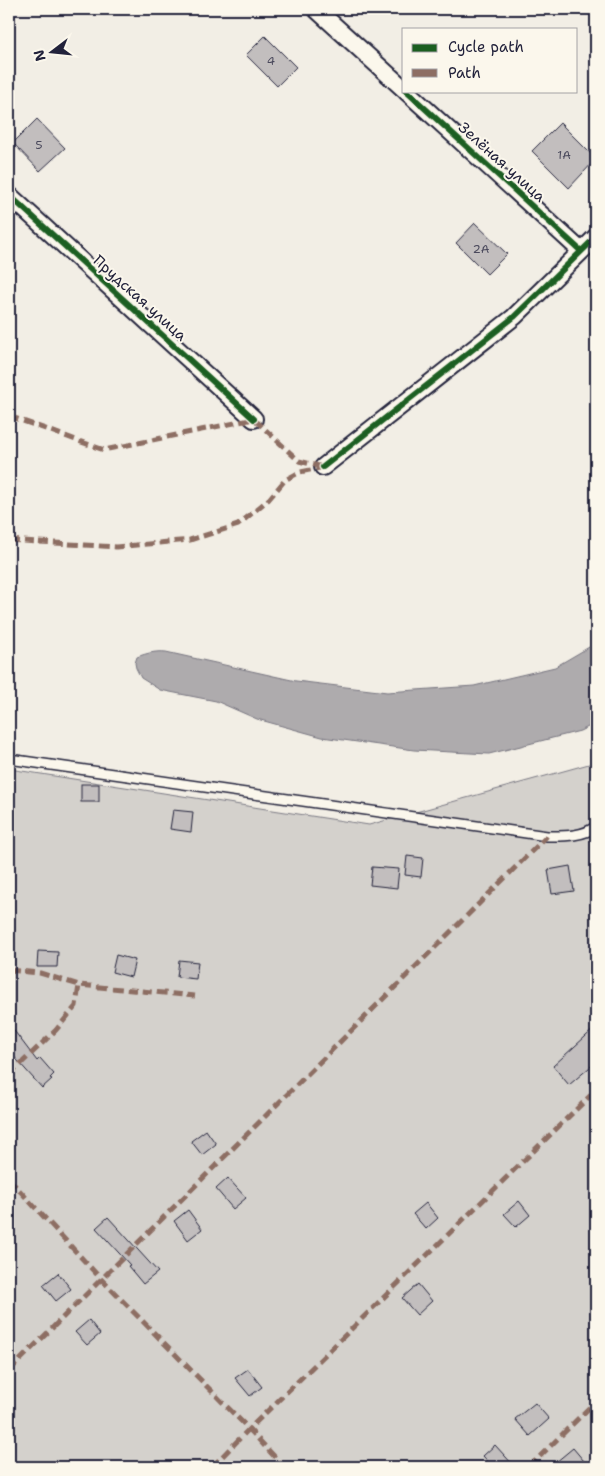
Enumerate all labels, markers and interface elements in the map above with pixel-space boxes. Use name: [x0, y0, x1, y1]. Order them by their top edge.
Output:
north arrow: [28, 28, 78, 78]
legend: [402, 28, 578, 92]
text: Cycle path: [448, 37, 524, 57]
text: N: [29, 48, 50, 63]
house number: 4: [267, 53, 275, 69]
text: Path: [448, 63, 481, 83]
street label: Зелёная улица: [454, 118, 550, 207]
house number: 5: [35, 137, 43, 153]
house number: 1А: [557, 147, 571, 163]
house number: 2А: [472, 241, 490, 257]
street label: Прудская улица: [89, 251, 192, 346]

